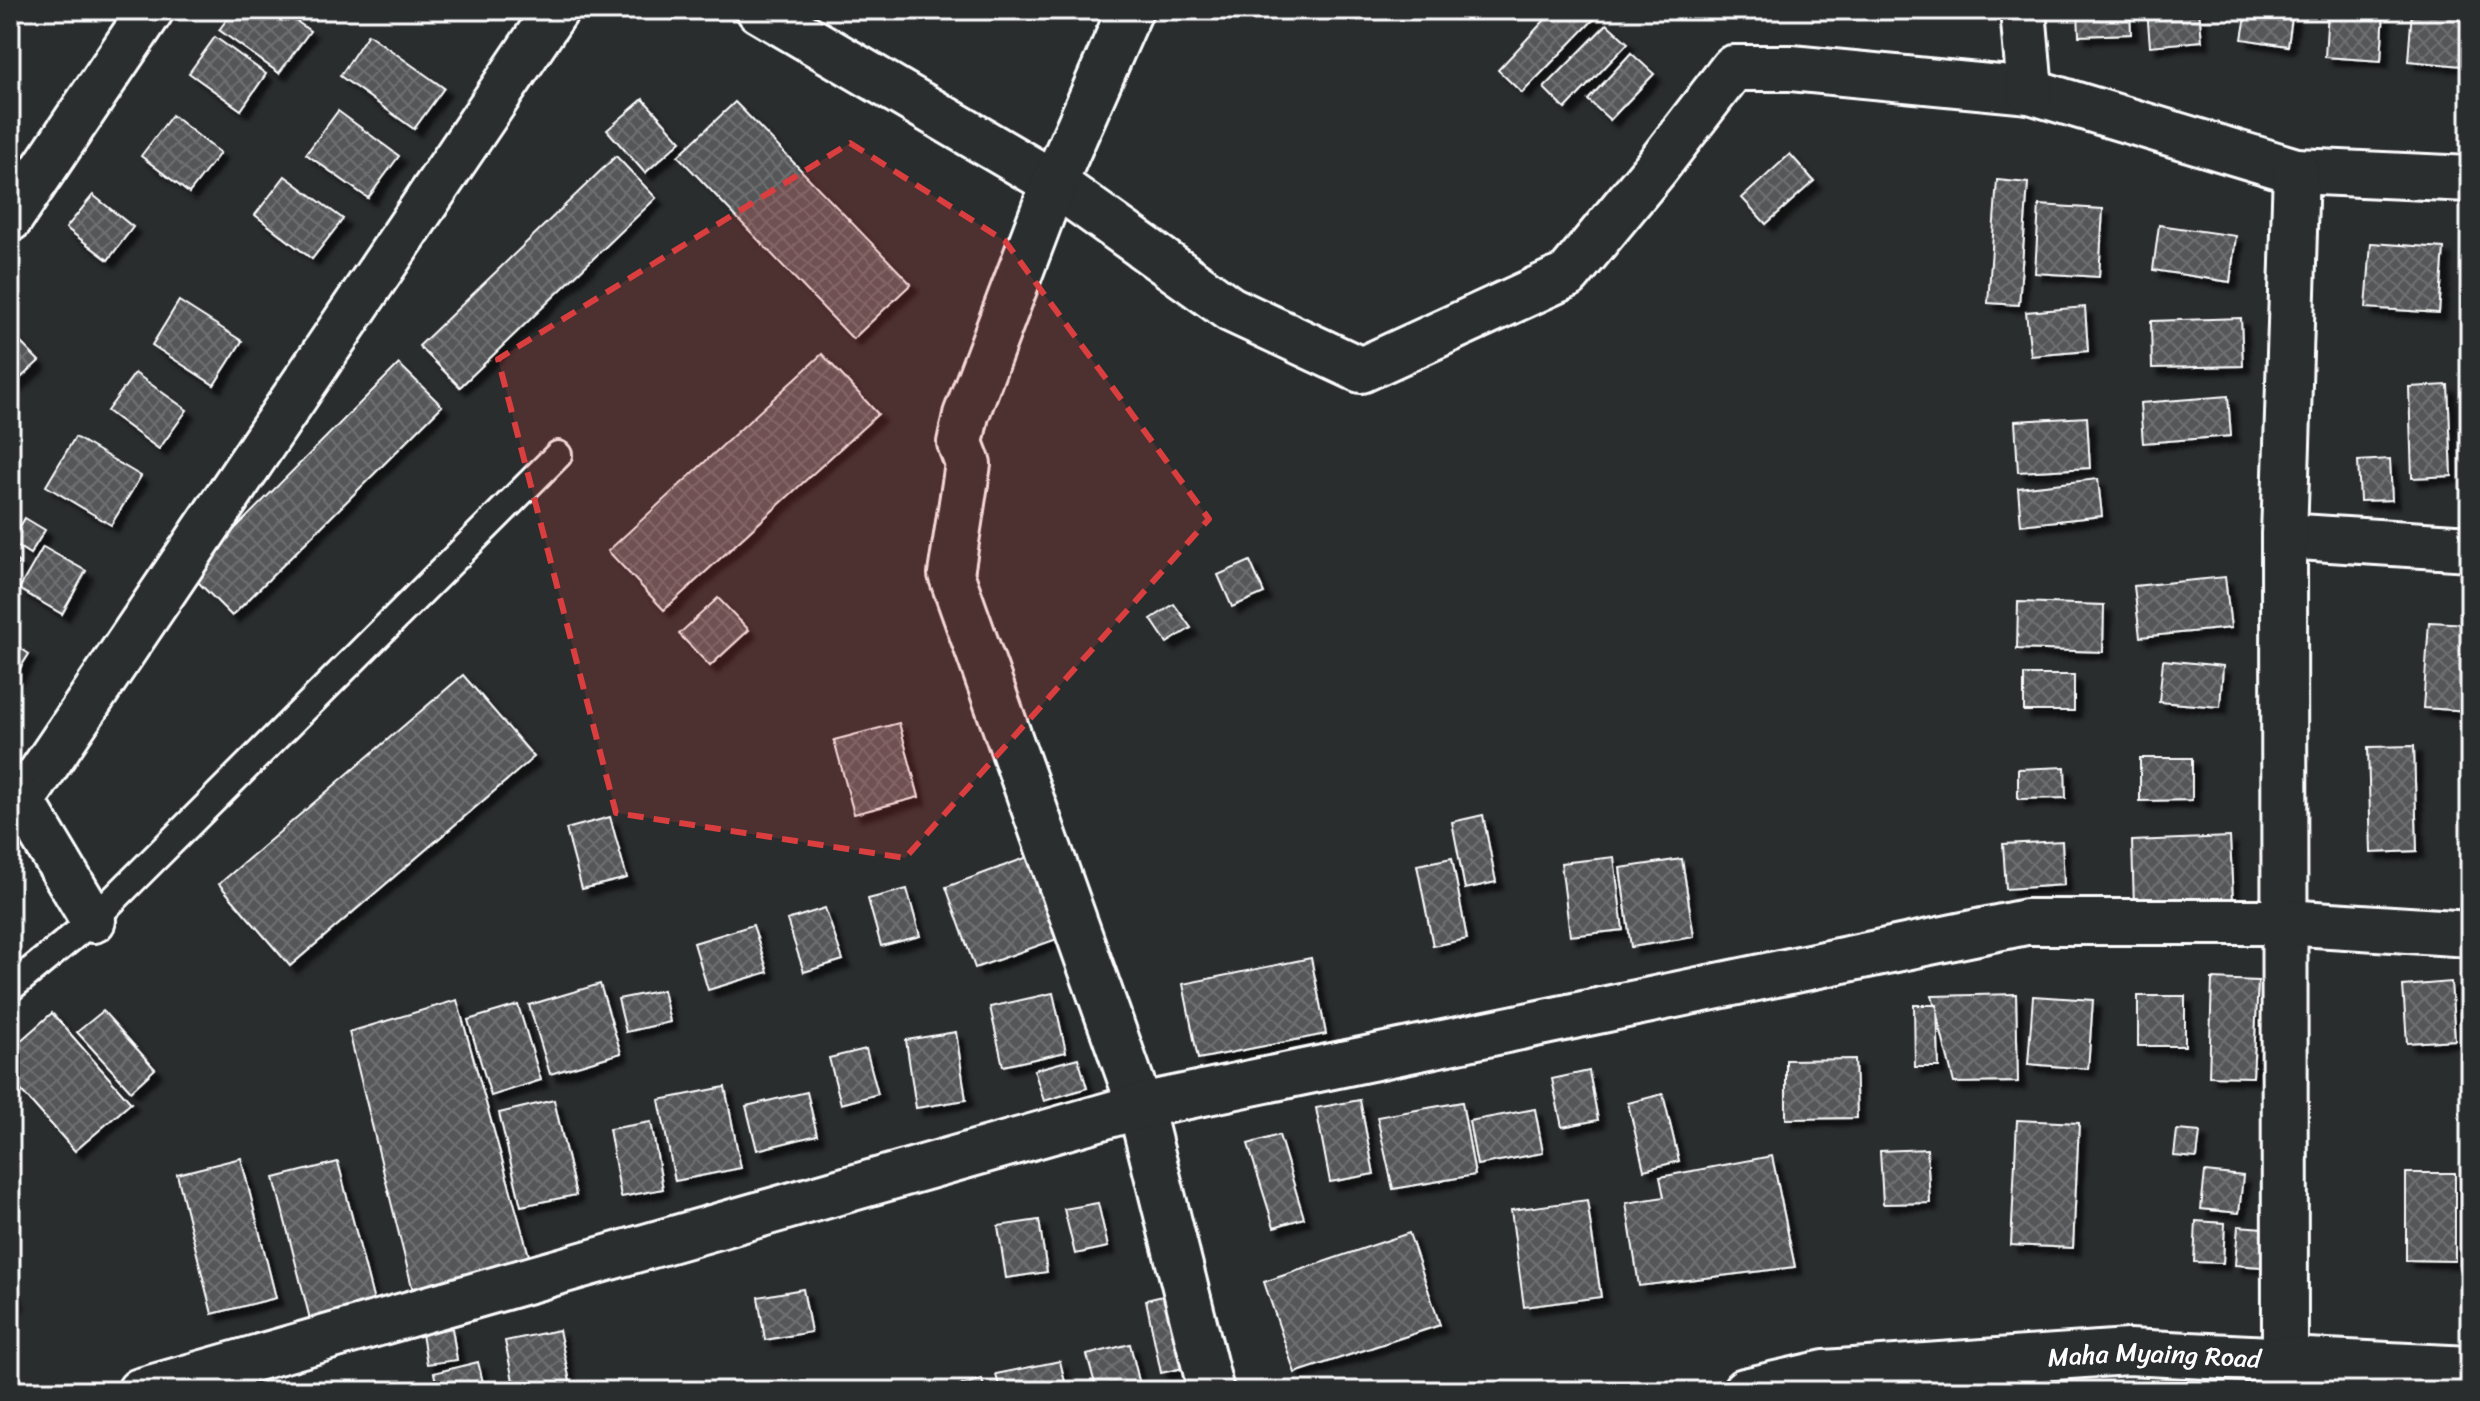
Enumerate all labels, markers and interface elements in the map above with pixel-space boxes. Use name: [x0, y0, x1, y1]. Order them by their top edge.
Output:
street label: Maha Myaing Road: [2046, 1328, 2264, 1382]

